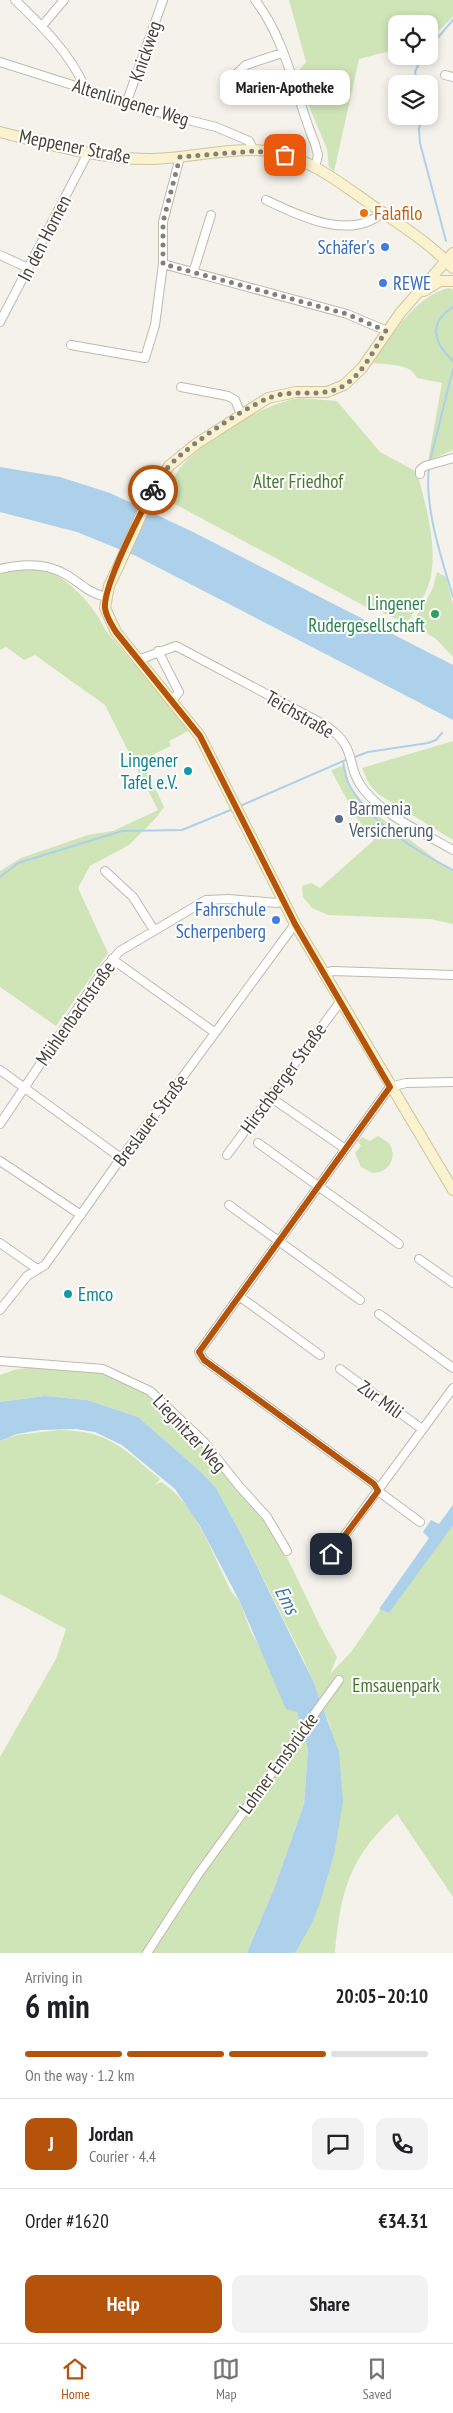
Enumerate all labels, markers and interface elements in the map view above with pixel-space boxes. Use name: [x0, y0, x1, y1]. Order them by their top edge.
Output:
map controls: [388, 15, 438, 125]
button: locate: [388, 15, 438, 65]
street label: Knickweg: [123, 18, 167, 84]
callout: Marien-Apotheke: [220, 70, 350, 105]
street label: Altenlingener Weg: [70, 73, 192, 131]
button: layers: [388, 75, 438, 125]
text: Marien-Apotheke: [236, 77, 334, 97]
street label: Meppener Straße: [17, 123, 133, 169]
pin: [264, 134, 306, 176]
icon: bag: [271, 141, 299, 169]
street label: In den Hornen: [12, 191, 76, 285]
place label: Falafilo: [374, 201, 422, 225]
marker: Falafilo: [358, 207, 370, 219]
place label: Schäfer's: [317, 235, 375, 259]
marker: Schäfer's: [379, 241, 391, 253]
place label: REWE: [393, 271, 431, 295]
marker: REWE: [377, 277, 389, 289]
courier: [128, 465, 178, 515]
park label: Alter Friedhof: [253, 469, 344, 493]
icon: bike: [139, 476, 167, 504]
place label: Lingener Rudergesellschaft: [308, 591, 426, 637]
marker: Lingener Rudergesellschaft: [429, 608, 441, 620]
street label: Teichstraße: [261, 685, 339, 743]
place label: Lingener Tafel e.V.: [120, 748, 179, 794]
marker: Lingener Tafel e.V.: [182, 765, 194, 777]
place label: Barmenia Versicherung: [348, 796, 433, 842]
marker: Barmenia Versicherung: [333, 813, 345, 825]
place label: Fahrschule Scherpenberg: [176, 897, 266, 943]
marker: Fahrschule Scherpenberg: [270, 914, 282, 926]
street label: Mühlenbachstraße: [30, 956, 120, 1070]
street label: Hirschberger Straße: [235, 1018, 331, 1138]
street label: Breslauer Straße: [108, 1069, 192, 1171]
place label: Emco: [78, 1282, 113, 1306]
marker: Emco: [62, 1288, 74, 1300]
street label: Zur Mili: [354, 1375, 408, 1423]
street label: Liegnitzer Weg: [148, 1389, 232, 1477]
pin: [310, 1533, 352, 1575]
icon: home: [317, 1540, 345, 1568]
water label: Ems: [269, 1581, 306, 1621]
park label: Emsauenpark: [352, 1673, 440, 1697]
street label: Lohner Emsbrücke: [233, 1708, 323, 1818]
text: Arriving in: [25, 1967, 82, 1987]
text: 20:05–20:10: [335, 1984, 428, 2008]
text: 6 min: [25, 1985, 90, 2027]
text: On the way · 1.2 km: [25, 2065, 135, 2085]
button: chat: [312, 2118, 364, 2170]
button: phone: [376, 2118, 428, 2170]
text: Jordan: [89, 2122, 133, 2146]
text: J: [48, 2132, 54, 2156]
text: Courier · 4.4: [89, 2146, 156, 2166]
text: Order #1620: [25, 2209, 109, 2233]
text: €34.31: [379, 2209, 428, 2233]
button: Help: [25, 2275, 222, 2333]
button: Share: [232, 2275, 428, 2333]
tab: Home: [61, 2355, 90, 2403]
tab: Map: [212, 2355, 240, 2403]
tab: Saved: [363, 2355, 392, 2403]

